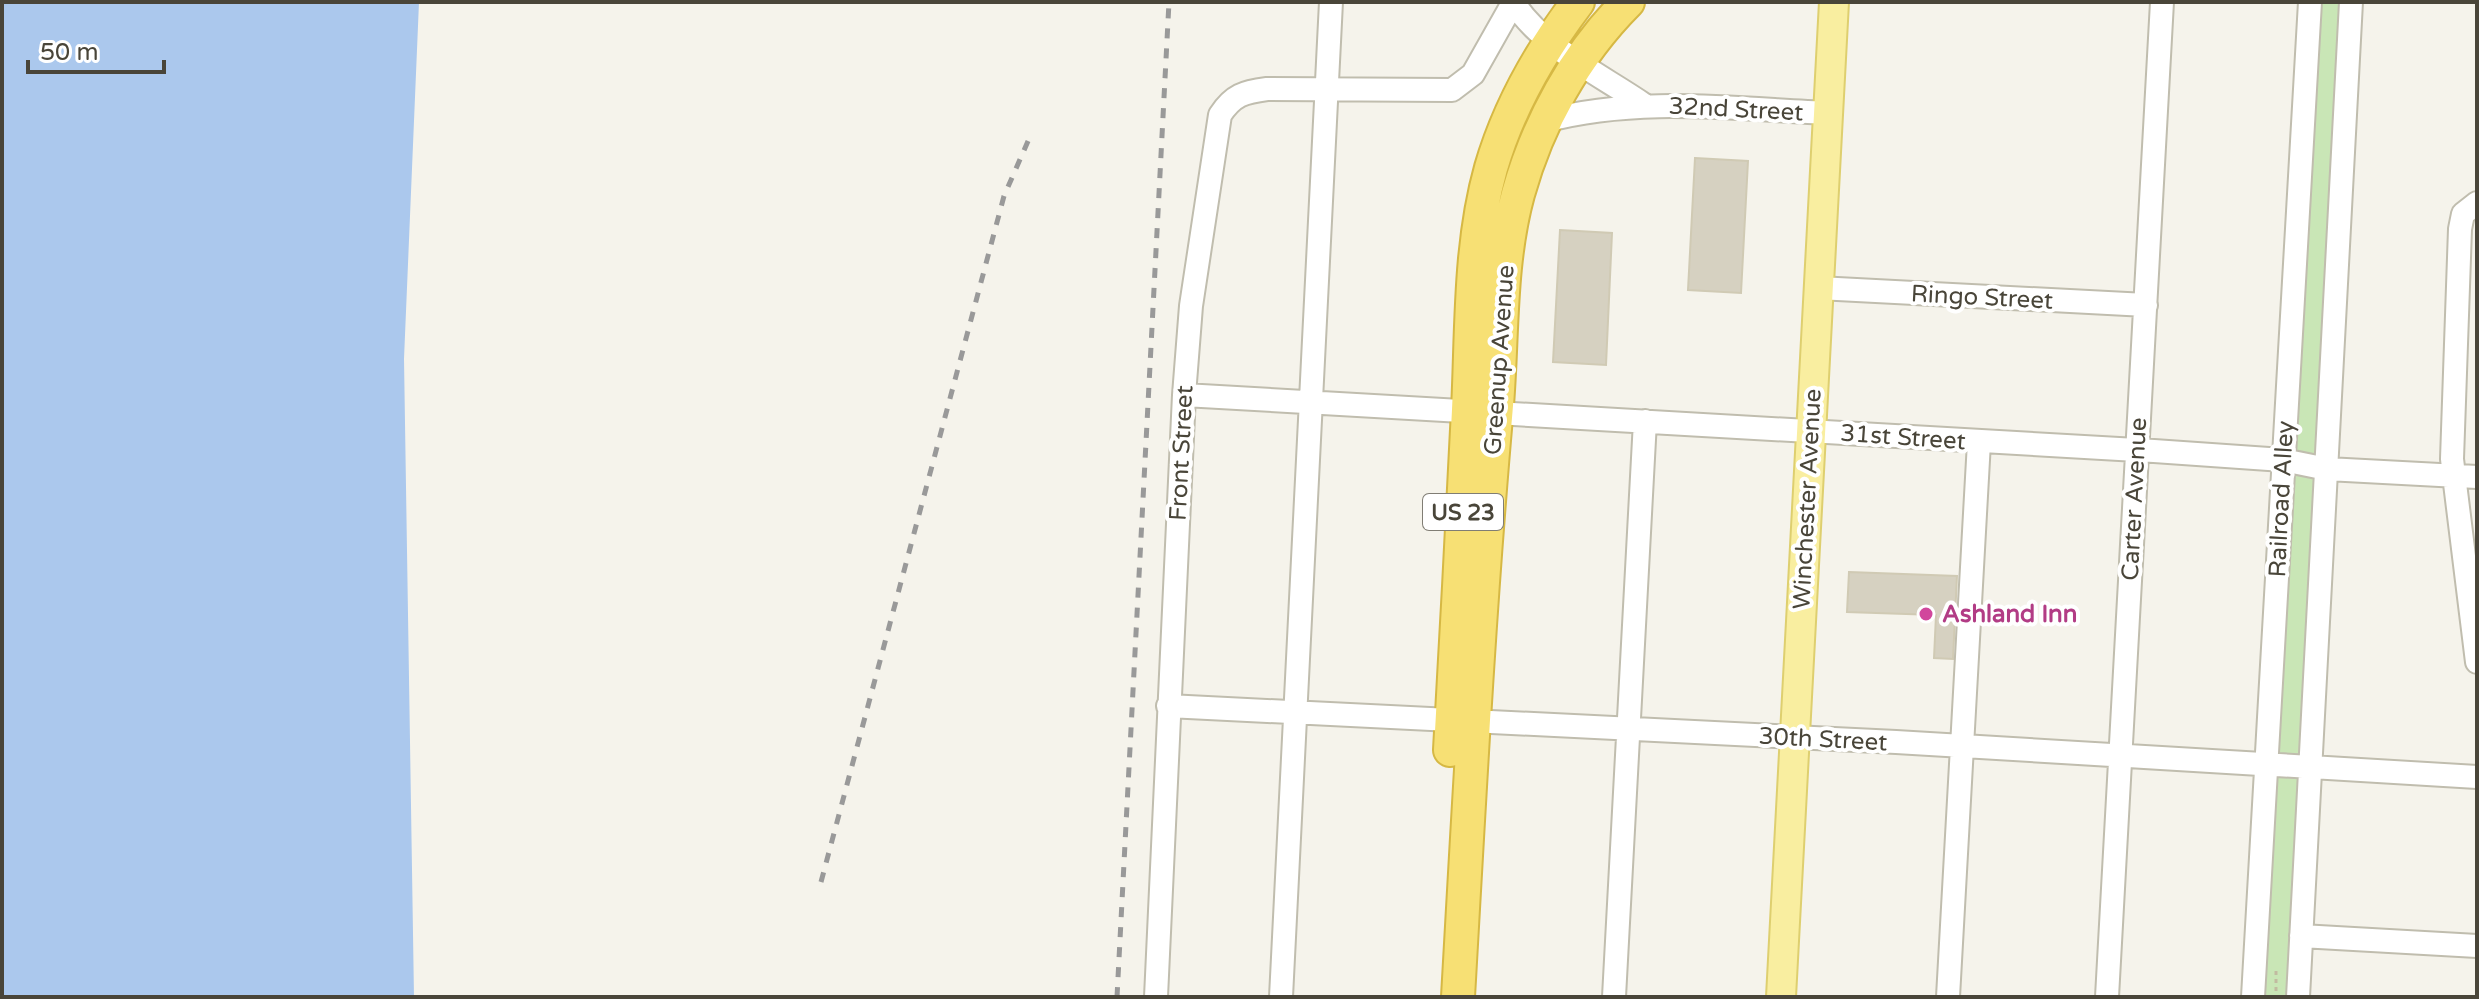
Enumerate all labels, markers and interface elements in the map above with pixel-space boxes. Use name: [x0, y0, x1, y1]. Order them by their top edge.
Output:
scale bar: [28, 24, 164, 74]
text: 50 m: [40, 38, 98, 67]
street label: 32nd Street: [1668, 91, 1804, 128]
street label: Greenup Avenue: [1478, 264, 1521, 456]
street label: Ringo Street: [1910, 279, 2054, 316]
street label: Front Street: [1163, 385, 1200, 522]
street label: Winchester Avenue: [1787, 388, 1828, 610]
street label: Carter Avenue: [2116, 417, 2153, 581]
street label: 31st Street: [1839, 419, 1967, 456]
street label: Railroad Alley: [2263, 420, 2300, 578]
road number: US 23: [1423, 494, 1503, 530]
place label: Ashland Inn: [1942, 600, 2077, 629]
marker: Ashland Inn: [1917, 605, 1935, 623]
street label: 30th Street: [1758, 722, 1888, 757]

